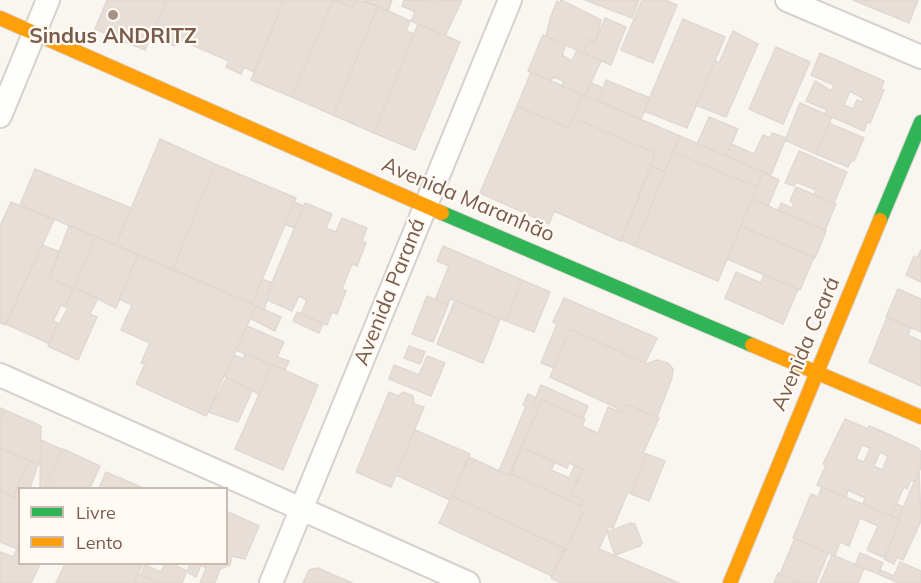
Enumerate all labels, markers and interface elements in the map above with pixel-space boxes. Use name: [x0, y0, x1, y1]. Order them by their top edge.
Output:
marker: Sindus ANDRITZ: [106, 8, 120, 22]
place label: Sindus ANDRITZ: [29, 24, 197, 50]
street label: Avenida Maranhão: [378, 152, 558, 248]
street label: Avenida Paraná: [349, 215, 431, 369]
street label: Avenida Ceará: [766, 273, 846, 415]
legend: [18, 487, 228, 565]
text: Livre: [76, 501, 116, 524]
text: Lento: [76, 531, 123, 554]

